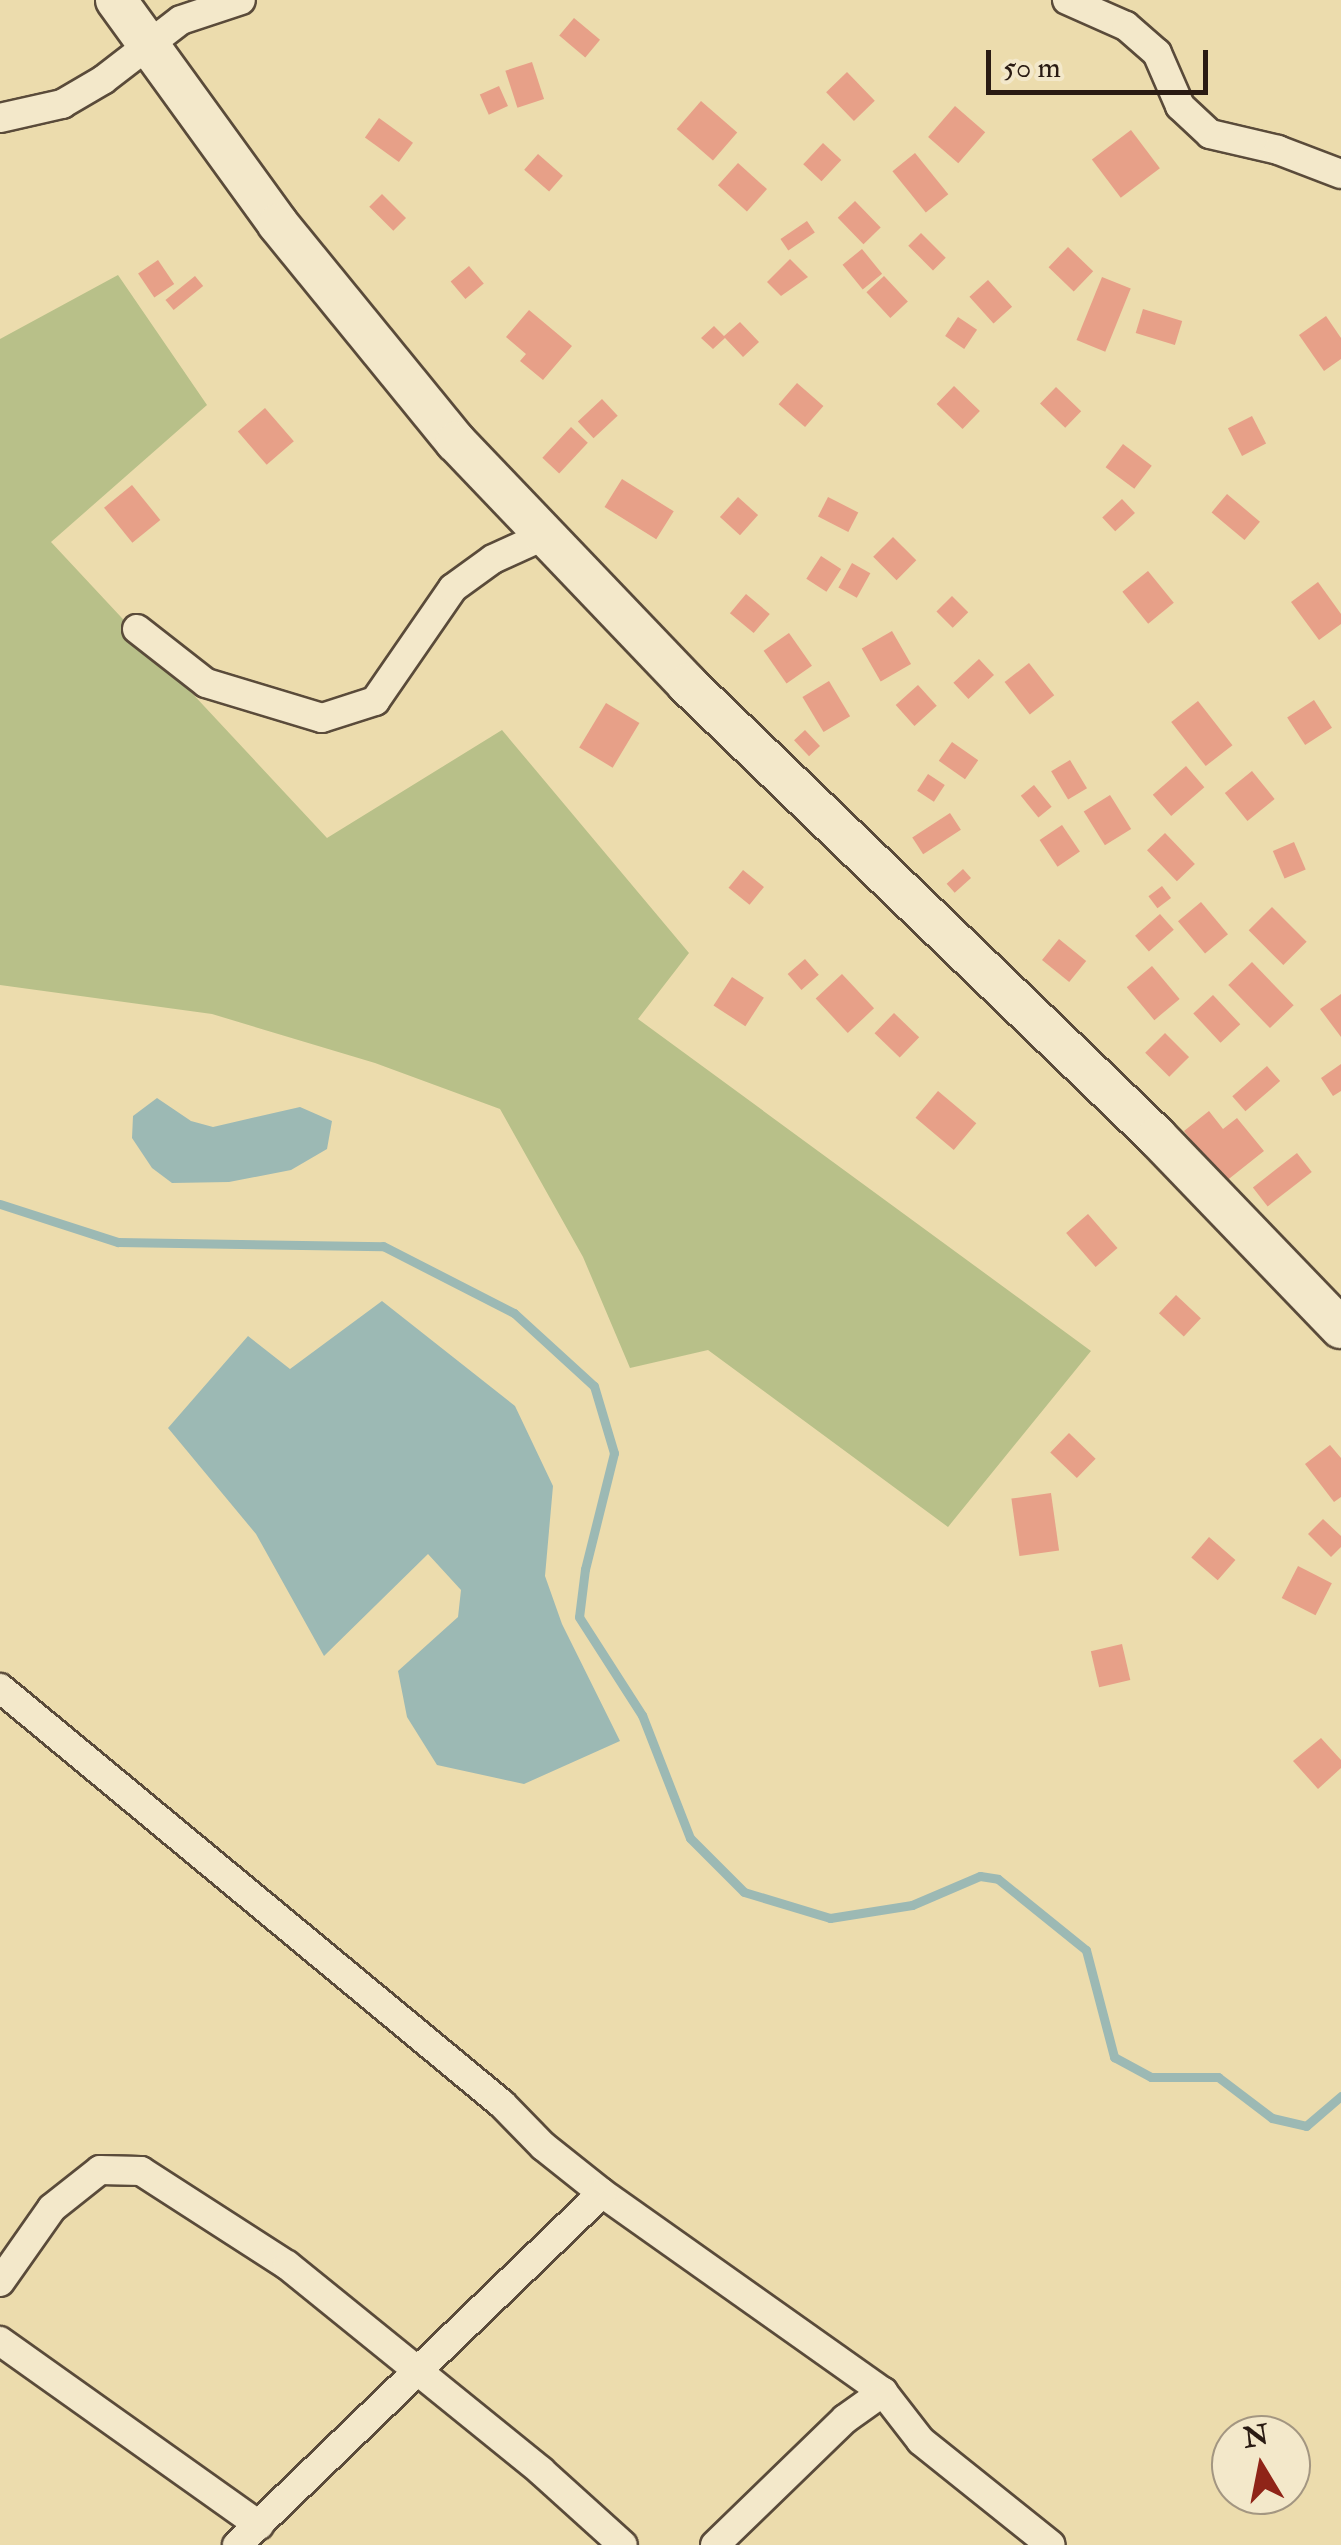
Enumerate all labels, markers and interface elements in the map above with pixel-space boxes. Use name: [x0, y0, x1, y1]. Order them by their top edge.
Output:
scale bar: [991, 30, 1214, 92]
text: 50 m: [1003, 49, 1061, 86]
north arrow: [1211, 2415, 1311, 2515]
text: N: [1241, 2418, 1271, 2456]

